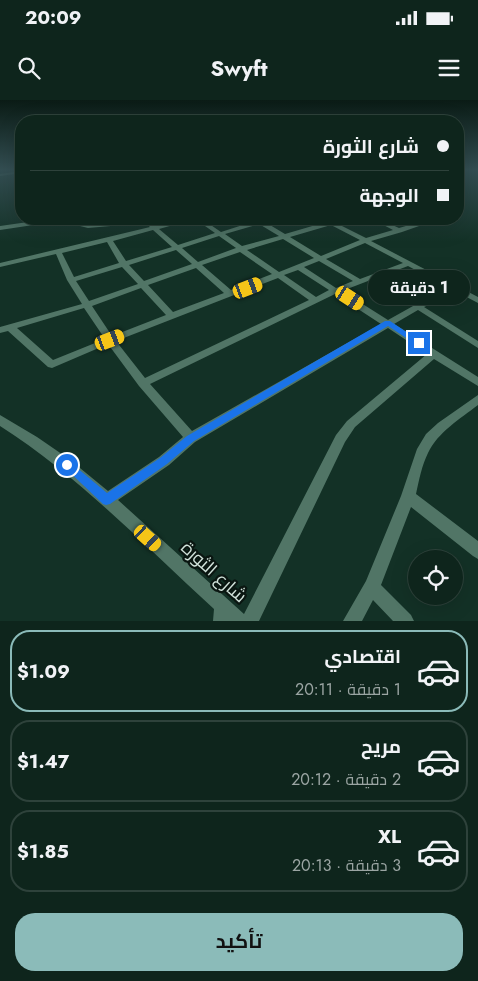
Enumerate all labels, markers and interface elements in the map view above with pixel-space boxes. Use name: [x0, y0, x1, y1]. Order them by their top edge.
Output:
text: 20:09: [25, 4, 81, 31]
text: Swyft: [210, 52, 268, 84]
icon: search: [15, 54, 43, 82]
icon: menu: [435, 54, 463, 82]
text: شارع الثورة: [323, 133, 419, 160]
text: الوجهة: [359, 182, 419, 209]
callout: 1 دقيقة: [368, 270, 470, 306]
car: [231, 276, 264, 300]
text: 1 دقيقة: [390, 276, 448, 299]
car: [333, 284, 366, 312]
car: [93, 328, 126, 352]
route end: [408, 332, 430, 354]
route start: [56, 454, 78, 476]
car: [131, 522, 164, 554]
street label: شارع الثورة: [175, 535, 253, 609]
map controls: [408, 550, 463, 605]
button: locate: [408, 550, 463, 605]
text: اقتصادي: [325, 643, 401, 670]
icon: car: [416, 649, 461, 694]
text: $1.09: [17, 658, 70, 685]
text: 1 دقيقة · 20:11: [295, 678, 401, 701]
text: مريح: [361, 733, 401, 760]
icon: car: [416, 739, 461, 784]
text: $1.47: [17, 748, 69, 775]
text: 2 دقيقة · 20:12: [291, 768, 401, 791]
text: XL: [378, 823, 401, 850]
icon: car: [416, 829, 461, 874]
text: $1.85: [17, 838, 69, 865]
text: 3 دقيقة · 20:13: [292, 854, 401, 877]
button: تأكيد: [15, 913, 463, 971]

